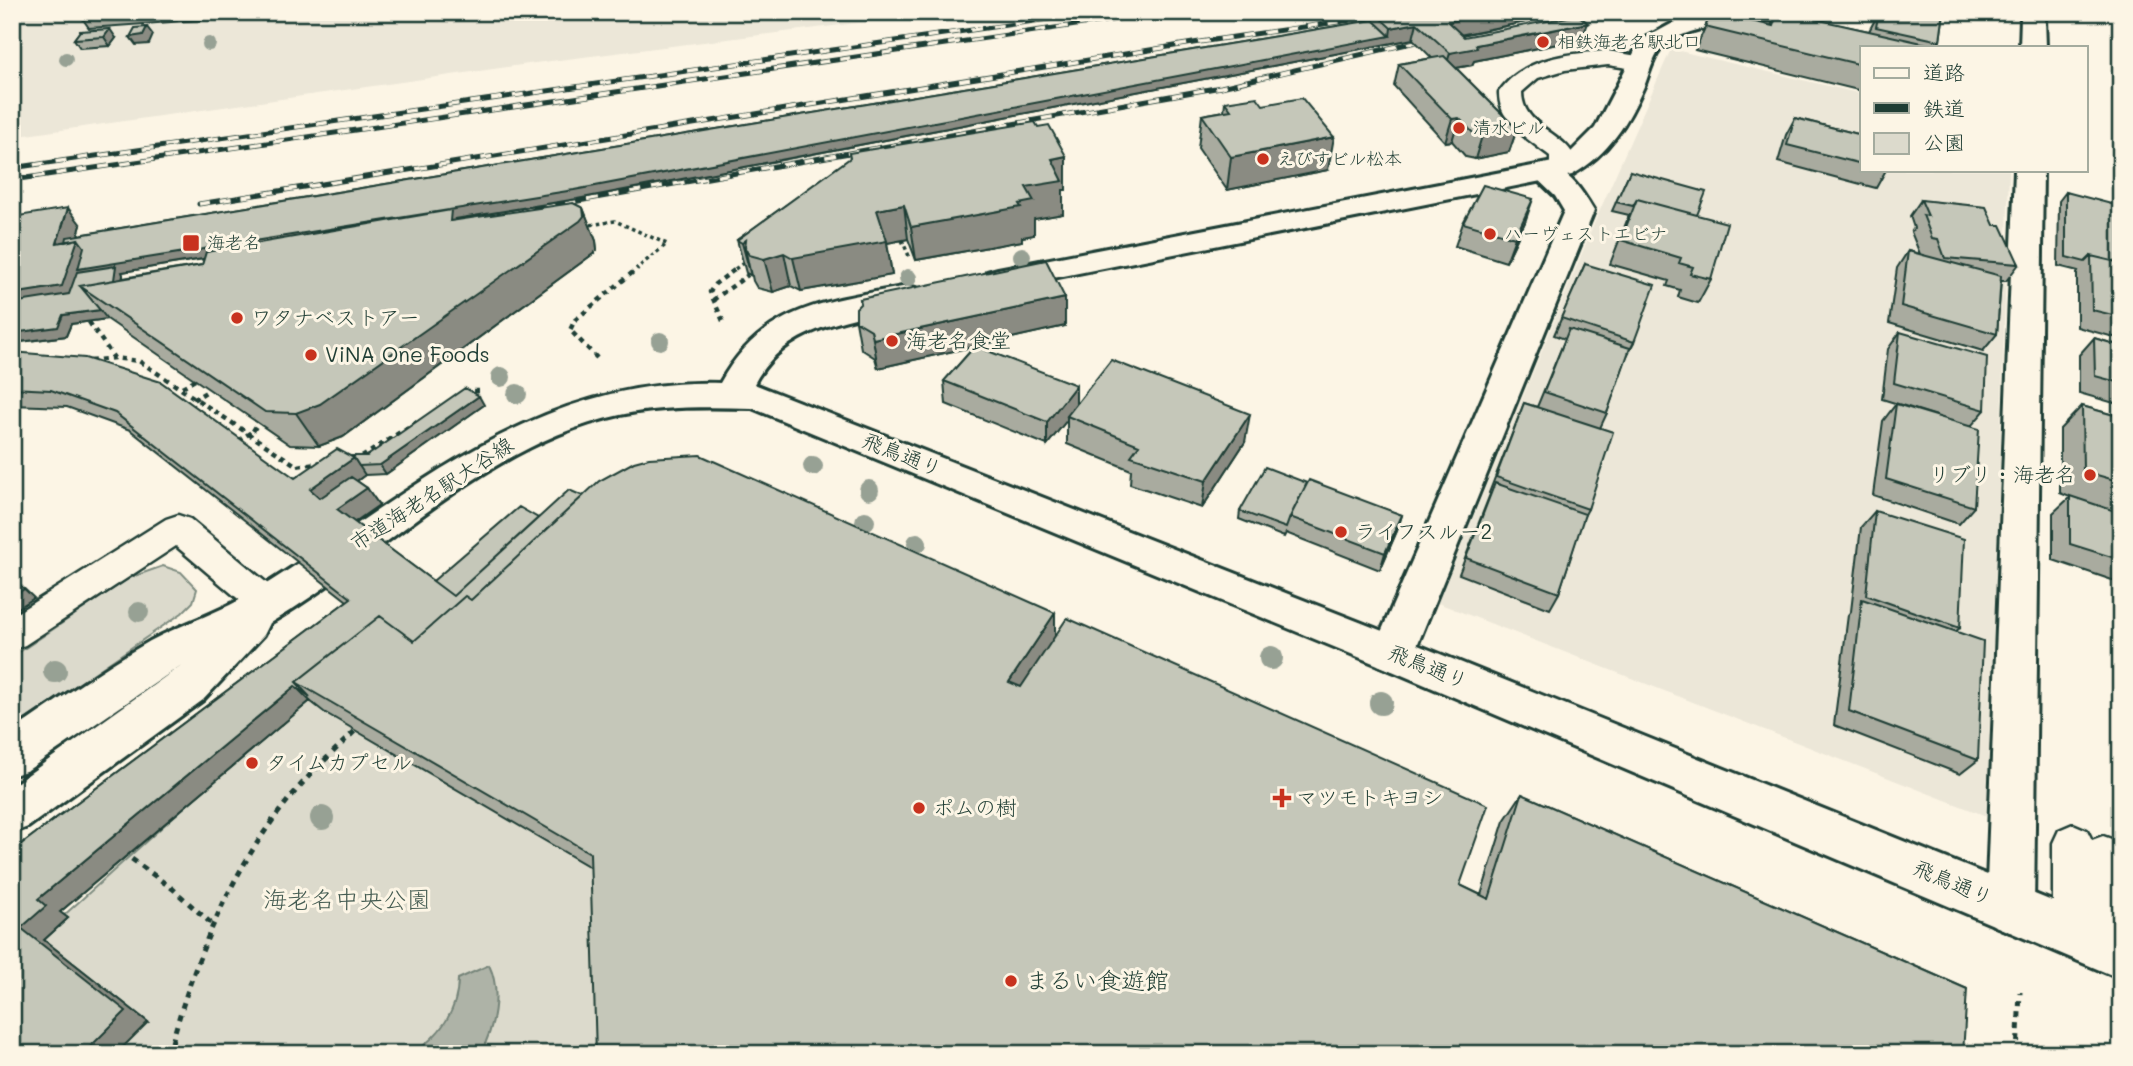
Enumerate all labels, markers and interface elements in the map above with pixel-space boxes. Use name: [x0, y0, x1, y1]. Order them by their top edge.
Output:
place label: 相鉄海老名駅北口: [1557, 29, 1701, 53]
marker: 相鉄海老名駅北口: [1535, 34, 1551, 50]
legend: [1860, 46, 2088, 172]
text: 道路: [1923, 58, 1965, 85]
text: 鉄道: [1923, 94, 1965, 121]
place label: 清水ビル: [1473, 115, 1545, 139]
marker: 清水ビル: [1451, 120, 1467, 136]
text: 公園: [1923, 128, 1965, 155]
place label: えびすビル松本: [1277, 146, 1402, 170]
marker: えびすビル松本: [1255, 151, 1271, 167]
place label: ハーヴェストエビナ: [1504, 221, 1667, 245]
marker: ハーヴェストエビナ: [1482, 226, 1498, 242]
place label: 海老名: [207, 230, 261, 254]
marker: 海老名: [181, 233, 201, 253]
place label: ワタナベストアー: [251, 303, 420, 330]
marker: ワタナベストアー: [229, 310, 245, 326]
place label: 海老名食堂: [906, 326, 1011, 353]
marker: 海老名食堂: [884, 333, 900, 349]
place label: ViNA One Foods: [325, 340, 490, 367]
marker: ViNA One Foods: [303, 347, 319, 363]
street label: 飛鳥通り: [859, 425, 947, 482]
street label: 市道海老名駅大谷線: [345, 430, 518, 556]
place label: リブリ・海老名: [1929, 460, 2076, 487]
marker: リブリ・海老名: [2082, 467, 2098, 483]
place label: ライフスルー2: [1355, 517, 1492, 544]
marker: ライフスルー2: [1333, 524, 1349, 540]
street label: 飛鳥通り: [1385, 637, 1473, 694]
place label: タイムカプセル: [266, 748, 412, 775]
marker: タイムカプセル: [244, 755, 260, 771]
place label: マツモトキヨシ: [1296, 783, 1443, 810]
marker: マツモトキヨシ: [1274, 790, 1290, 806]
place label: ポムの樹: [933, 793, 1017, 820]
marker: ポムの樹: [911, 800, 927, 816]
street label: 飛鳥通り: [1910, 853, 1998, 910]
park label: 海老名中央公園: [263, 883, 431, 914]
place label: まるい食遊館: [1025, 964, 1169, 995]
marker: まるい食遊館: [1003, 973, 1019, 989]

